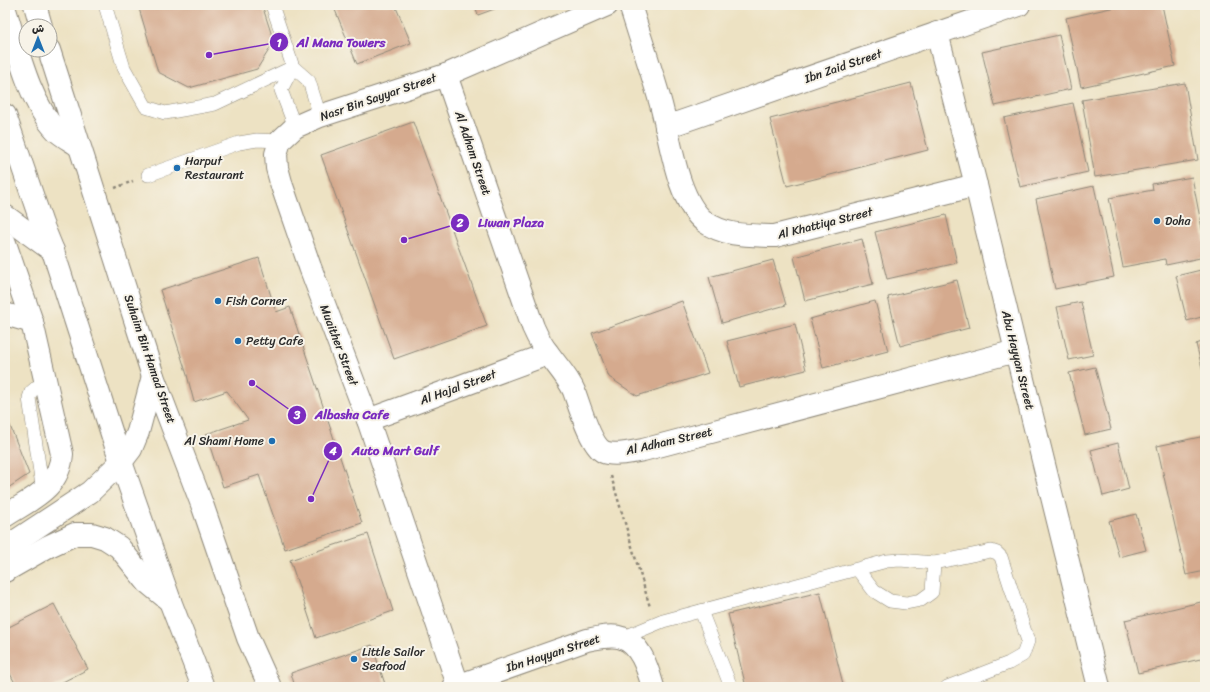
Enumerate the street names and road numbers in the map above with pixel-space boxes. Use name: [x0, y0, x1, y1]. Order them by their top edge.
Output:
street label: Ibn Zaid Street: [800, 42, 886, 90]
street label: Nasr Bin Sayyar Street: [317, 66, 440, 127]
street label: Al Adham Street: [448, 107, 498, 198]
street label: Al Khattiya Street: [774, 200, 876, 246]
street label: Suhaim Bin Hamad Street: [118, 291, 182, 427]
street label: Muaither Street: [313, 301, 365, 390]
street label: Abu Hayyan Street: [995, 307, 1041, 412]
street label: Al Hajal Street: [416, 363, 500, 411]
street label: Al Adham Street: [623, 420, 714, 462]
street label: Ibn Hayyan Street: [502, 627, 603, 679]

